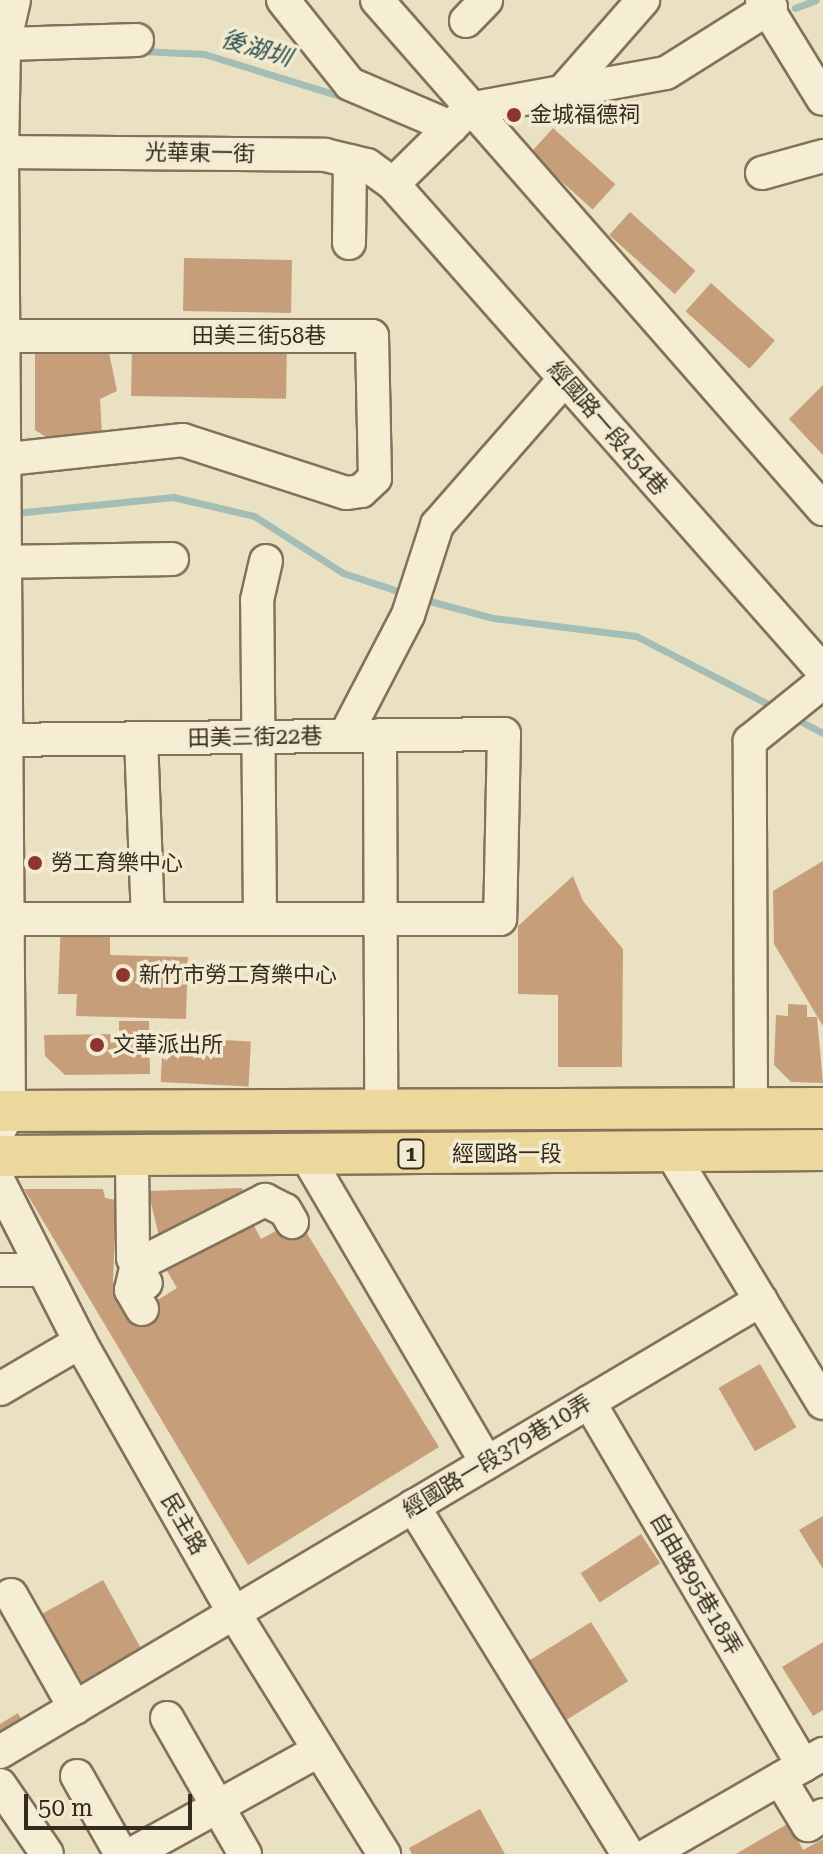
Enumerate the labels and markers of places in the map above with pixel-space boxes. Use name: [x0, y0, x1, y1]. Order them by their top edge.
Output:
place label: 金城福德祠: [530, 102, 640, 128]
marker: 金城福德祠: [505, 106, 523, 124]
place label: 勞工育樂中心: [51, 850, 183, 876]
marker: 勞工育樂中心: [26, 854, 44, 872]
place label: 新竹市勞工育樂中心: [139, 962, 337, 988]
marker: 新竹市勞工育樂中心: [114, 966, 132, 984]
place label: 文華派出所: [113, 1032, 223, 1058]
marker: 文華派出所: [88, 1036, 106, 1054]

